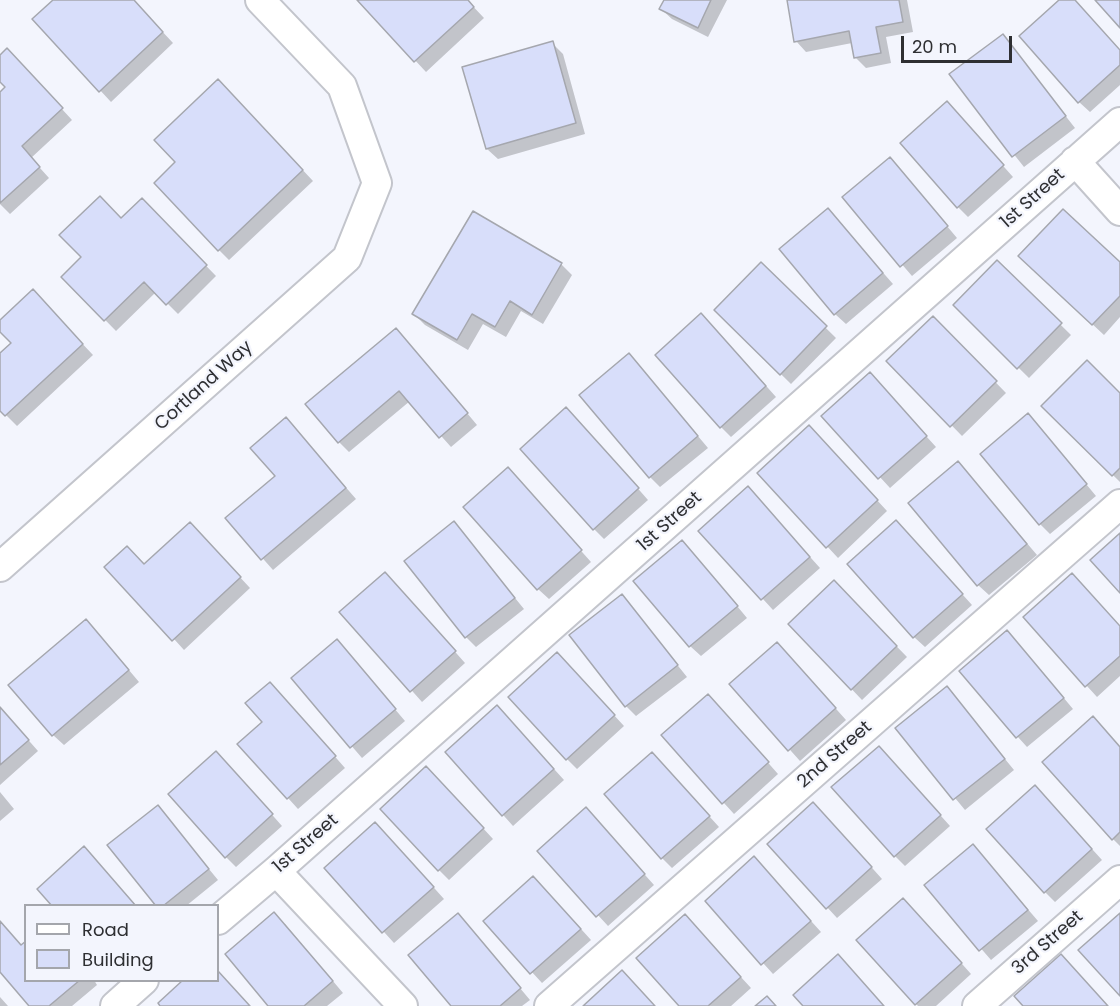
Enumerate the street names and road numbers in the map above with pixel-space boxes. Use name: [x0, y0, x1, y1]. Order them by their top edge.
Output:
street label: 1st Street: [996, 164, 1070, 234]
street label: Cortland Way: [151, 337, 257, 435]
street label: 1st Street: [633, 487, 707, 557]
street label: 2nd Street: [793, 717, 877, 793]
street label: 1st Street: [269, 810, 343, 878]
street label: 3rd Street: [1008, 906, 1088, 980]

